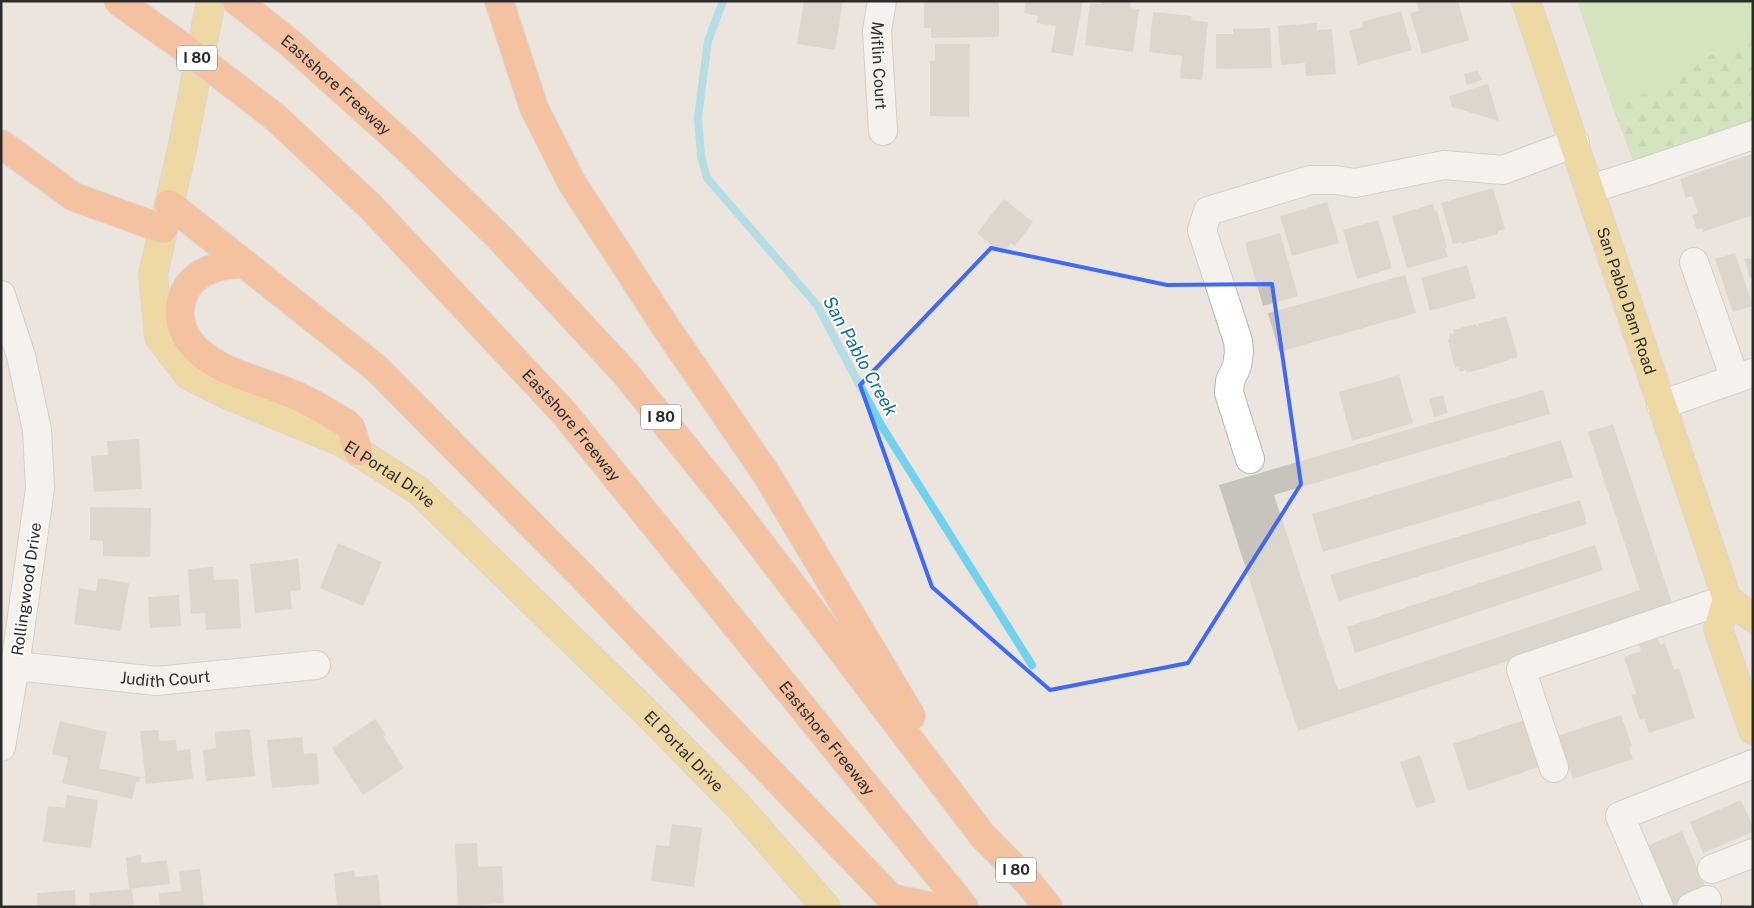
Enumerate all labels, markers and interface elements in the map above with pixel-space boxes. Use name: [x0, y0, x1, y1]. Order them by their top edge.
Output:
street label: Miflin Court: [866, 20, 891, 110]
street label: Eastshore Freeway: [277, 31, 395, 140]
road number: I 80: [177, 46, 217, 70]
street label: San Pablo Dam Road: [1593, 225, 1660, 377]
water label: San Pablo Creek: [819, 292, 902, 419]
street label: Eastshore Freeway: [518, 366, 625, 485]
road number: I 80: [641, 404, 681, 430]
street label: El Portal Drive: [341, 437, 439, 512]
street label: Rollingwood Drive: [8, 521, 45, 657]
street label: Judith Court: [119, 667, 211, 691]
street label: Eastshore Freeway: [775, 677, 879, 799]
street label: El Portal Drive: [640, 707, 728, 796]
road number: I 80: [996, 858, 1036, 882]

